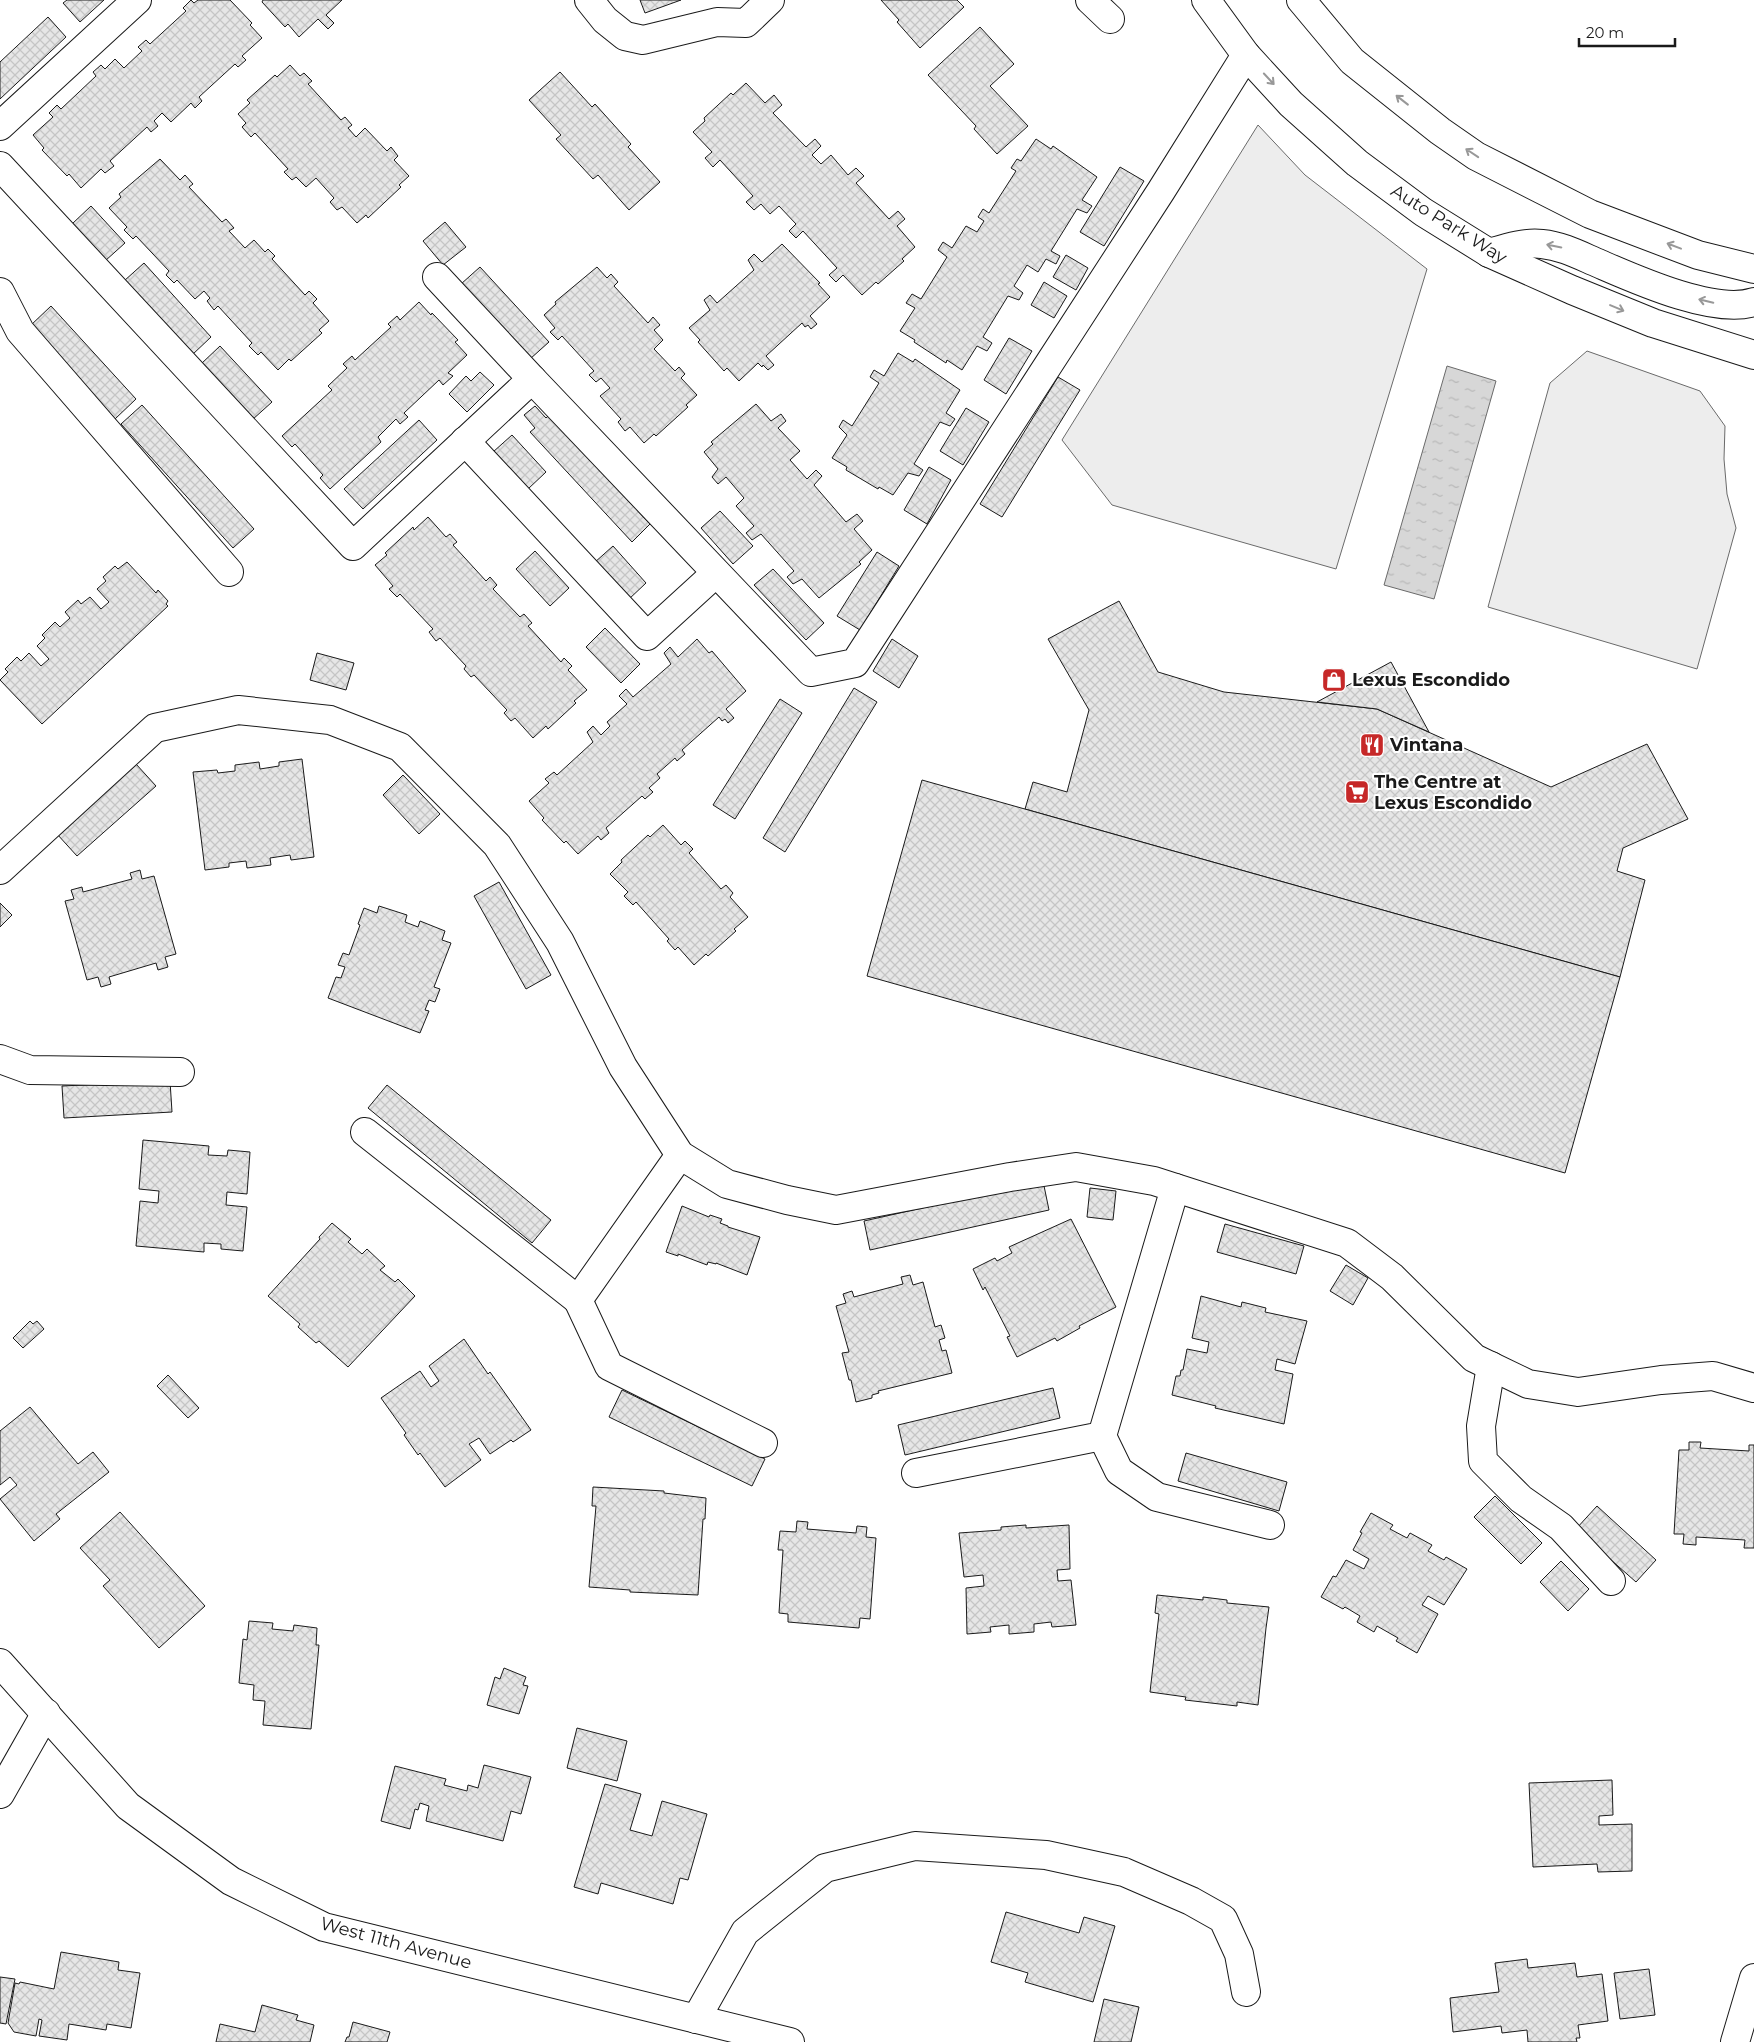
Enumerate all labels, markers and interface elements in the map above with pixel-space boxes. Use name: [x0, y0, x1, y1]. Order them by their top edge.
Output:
scale bar: [1579, 15, 1675, 47]
text: 20 m: [1586, 23, 1624, 42]
one-way arrow: [1263, 73, 1275, 86]
one-way arrow: [1396, 95, 1409, 106]
one-way arrow: [1465, 148, 1479, 158]
street label: Auto Park Way: [1387, 180, 1511, 269]
one-way arrow: [1546, 241, 1562, 251]
one-way arrow: [1666, 241, 1682, 250]
one-way arrow: [1699, 296, 1715, 305]
one-way arrow: [1609, 304, 1624, 314]
shop icon: Lexus Escondido: [1321, 667, 1347, 693]
place label: Lexus Escondido: [1352, 669, 1510, 691]
restaurant icon: Vintana: [1359, 732, 1385, 758]
place label: Vintana: [1389, 734, 1463, 756]
place label: The Centre at Lexus Escondido: [1374, 771, 1532, 814]
supermarket icon: The Centre at Lexus Escondido: [1344, 779, 1370, 805]
street label: West 11th Avenue: [318, 1912, 474, 1974]

